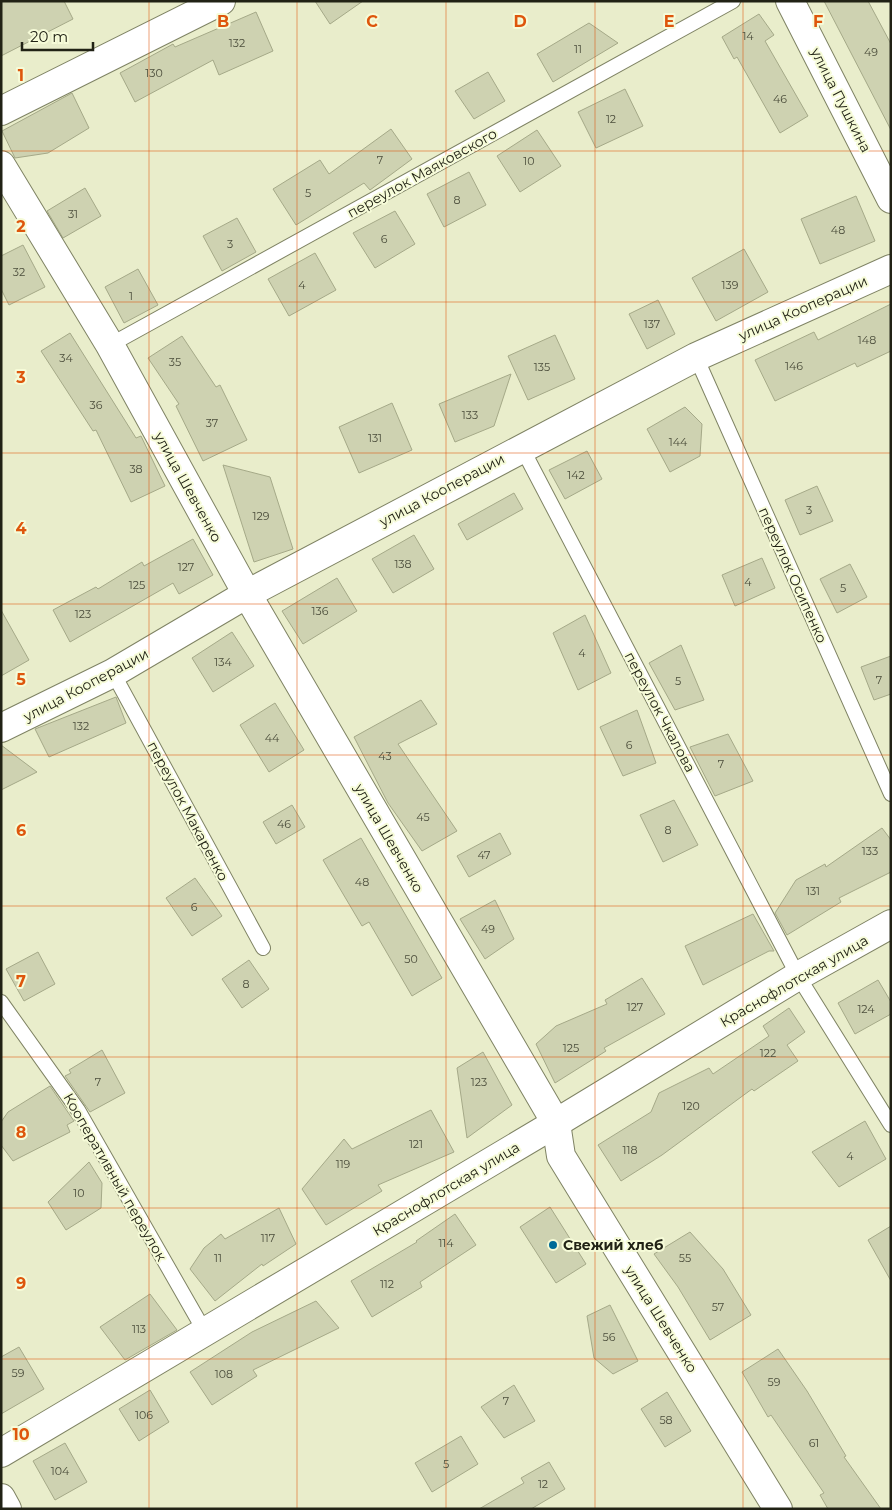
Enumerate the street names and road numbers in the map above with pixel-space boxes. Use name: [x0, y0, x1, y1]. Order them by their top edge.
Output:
street label: улица Пушкина: [806, 44, 875, 155]
street label: переулок Маяковского: [344, 124, 500, 222]
street label: улица Кооперации: [735, 271, 870, 345]
street label: улица Шевченко: [150, 428, 226, 545]
street label: улица Кооперации: [375, 449, 508, 531]
street label: переулок Осипенко: [755, 504, 831, 646]
street label: улица Кооперации: [19, 644, 152, 726]
street label: переулок Чкалова: [621, 649, 699, 775]
street label: переулок Макаренко: [144, 738, 233, 884]
street label: улица Шевченко: [350, 779, 428, 896]
street label: Краснофлотская улица: [717, 931, 871, 1031]
street label: Кооперативный переулок: [59, 1090, 171, 1264]
street label: Краснофлотская улица: [369, 1138, 523, 1240]
street label: улица Шевченко: [620, 1261, 701, 1376]

